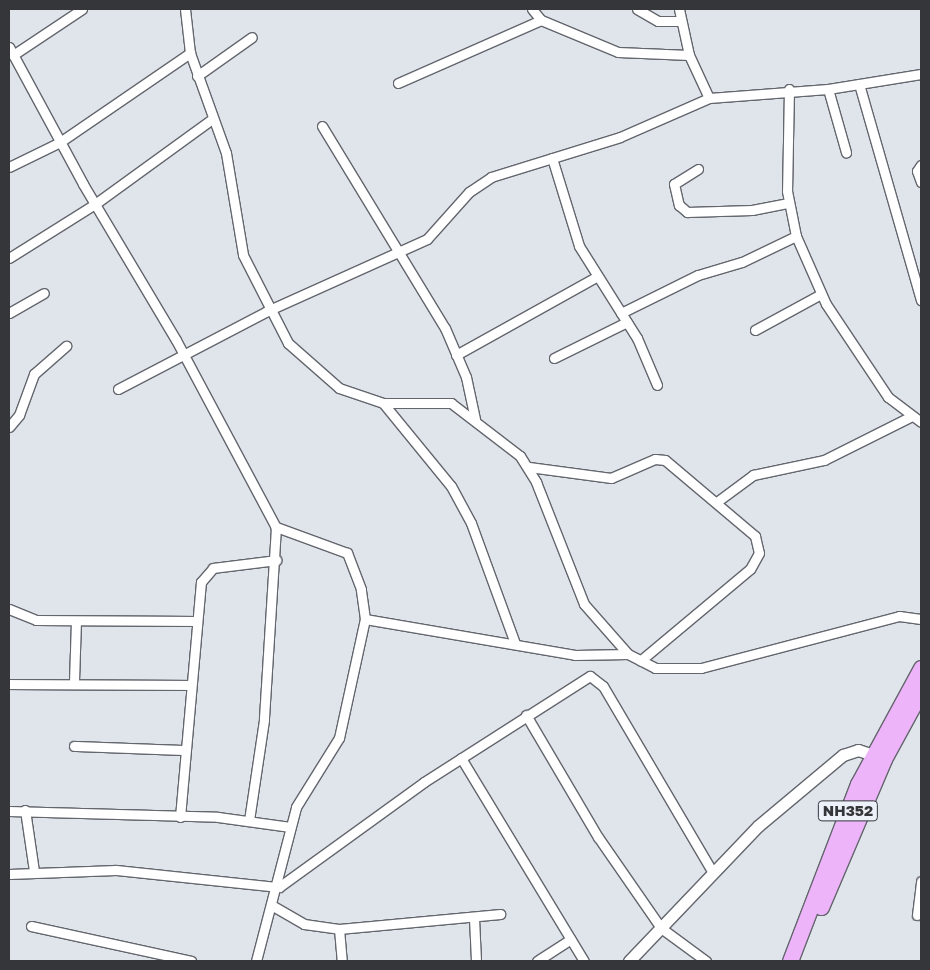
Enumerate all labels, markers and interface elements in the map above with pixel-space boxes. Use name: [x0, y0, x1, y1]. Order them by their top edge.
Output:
road number: NH352: [817, 798, 879, 824]

